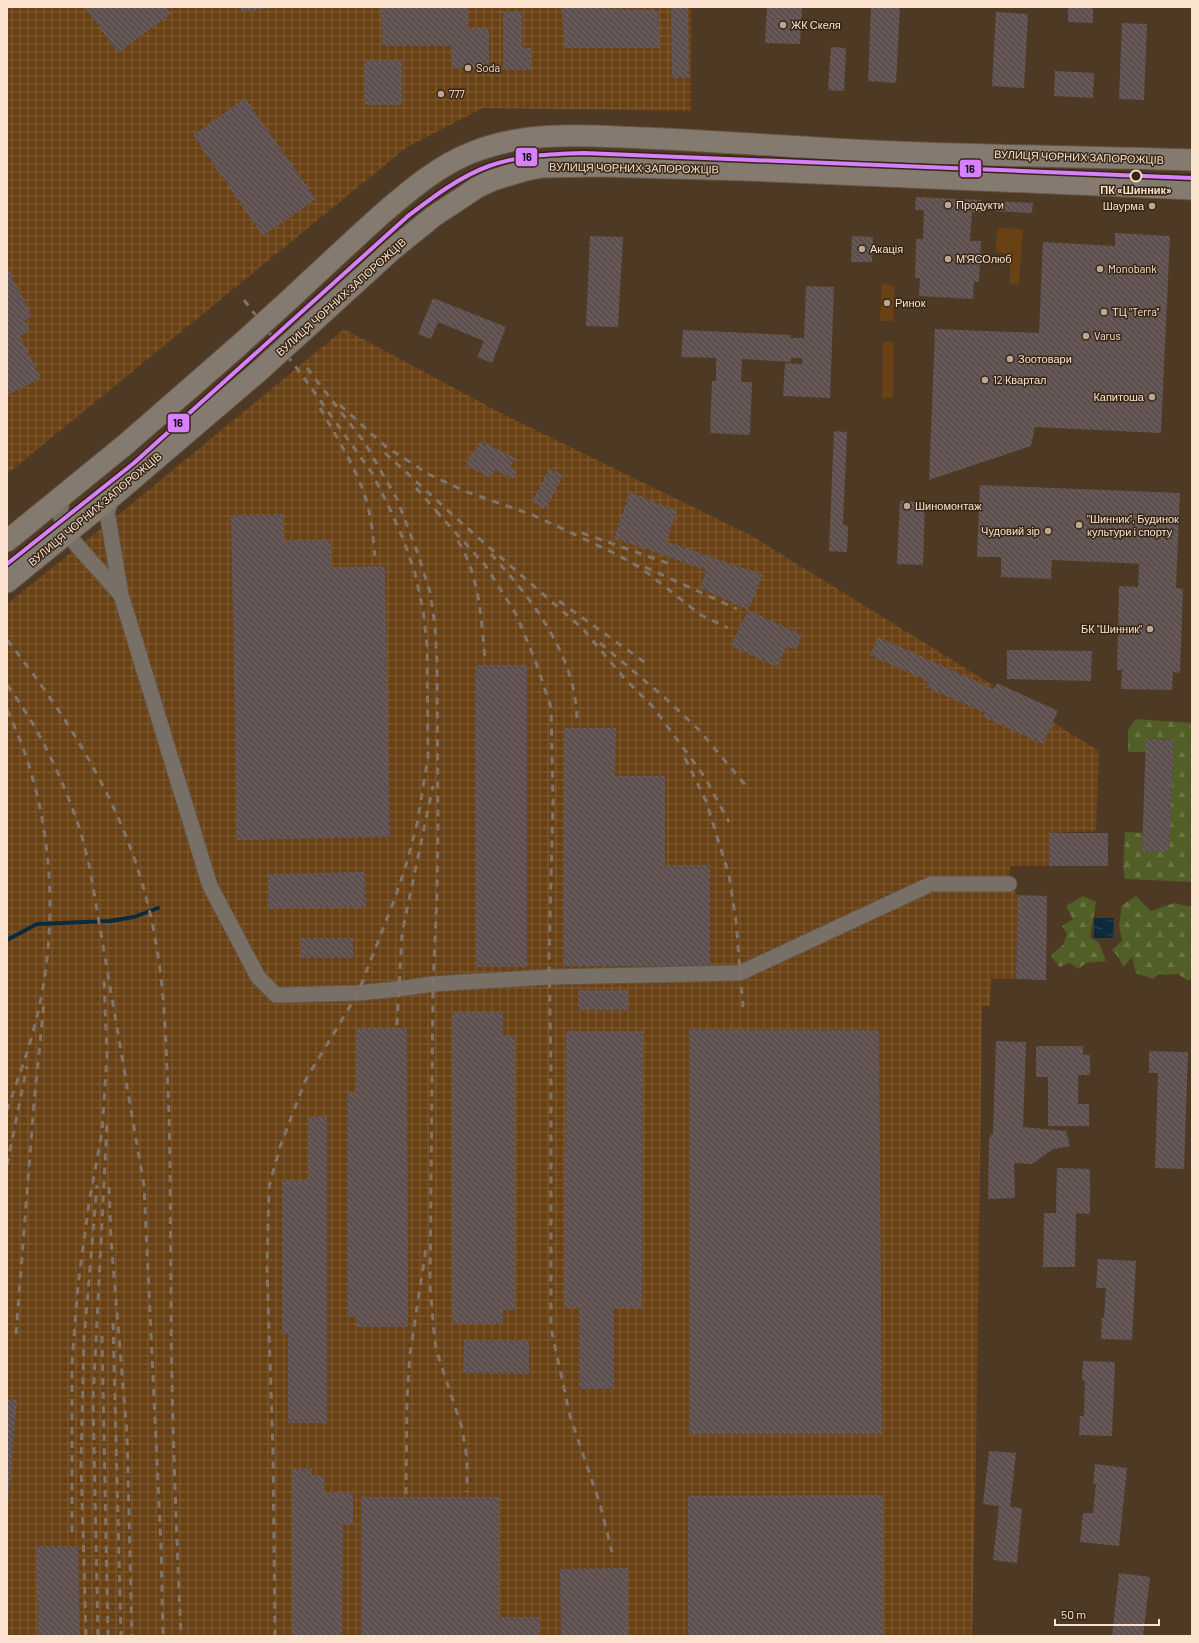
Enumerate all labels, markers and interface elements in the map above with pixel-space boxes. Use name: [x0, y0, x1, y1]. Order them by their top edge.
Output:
place label: ЖК Скеля: [791, 18, 841, 31]
marker: ЖК Скеля: [778, 20, 788, 30]
place label: Soda: [476, 61, 500, 74]
marker: Soda: [463, 63, 473, 73]
place label: 777: [449, 87, 465, 100]
marker: 777: [436, 89, 446, 99]
line badge: 16: [515, 147, 538, 167]
street label: ВУЛИЦЯ ЧОРНИХ ЗАПОРОЖЦІВ: [994, 147, 1164, 166]
text: 16: [522, 150, 532, 163]
line badge: 16: [959, 159, 982, 178]
street label: ВУЛИЦЯ ЧОРНИХ ЗАПОРОЖЦІВ: [549, 160, 719, 175]
text: 16: [965, 162, 975, 175]
marker: ПК «Шинник»: [1129, 169, 1143, 183]
place label: ПК «Шинник»: [1100, 183, 1172, 196]
place label: Продукти: [956, 198, 1004, 211]
place label: Шаурма: [1103, 199, 1145, 212]
marker: Продукти: [943, 200, 953, 210]
marker: Шаурма: [1147, 201, 1157, 211]
street label: ВУЛИЦЯ ЧОРНИХ ЗАПОРОЖЦІВ: [273, 235, 408, 358]
place label: Акація: [870, 242, 903, 255]
marker: Акація: [857, 244, 867, 254]
place label: М'ЯСОлюб: [956, 252, 1012, 265]
marker: М'ЯСОлюб: [943, 254, 953, 264]
place label: Monobank: [1108, 262, 1157, 275]
marker: Monobank: [1095, 264, 1105, 274]
place label: Ринок: [895, 296, 926, 309]
marker: Ринок: [882, 298, 892, 308]
place label: ТЦ "Terra": [1112, 305, 1160, 318]
marker: ТЦ "Terra": [1099, 307, 1109, 317]
place label: Varus: [1094, 329, 1121, 342]
marker: Varus: [1081, 331, 1091, 341]
place label: Зоотовари: [1018, 352, 1072, 365]
marker: Зоотовари: [1005, 354, 1015, 364]
place label: 12 Квартал: [993, 373, 1047, 386]
marker: 12 Квартал: [980, 375, 990, 385]
place label: Капитоша: [1093, 390, 1145, 403]
marker: Капитоша: [1147, 392, 1157, 402]
line badge: 16: [167, 413, 190, 433]
text: 16: [173, 416, 183, 429]
street label: ВУЛИЦЯ ЧОРНИХ ЗАПОРОЖЦІВ: [25, 449, 164, 568]
place label: Шиномонтаж: [915, 499, 982, 512]
marker: Шиномонтаж: [902, 501, 912, 511]
place label: "Шинник", Будинок культури і спорту: [1087, 512, 1179, 538]
marker: "Шинник", Будинок культури і спорту: [1074, 520, 1084, 530]
place label: Чудовий зір: [981, 524, 1040, 537]
marker: Чудовий зір: [1043, 526, 1053, 536]
place label: БК "Шинник": [1081, 622, 1142, 635]
marker: БК "Шинник": [1145, 624, 1155, 634]
scale bar: [1055, 1601, 1159, 1627]
text: 50 m: [1061, 1607, 1086, 1621]

